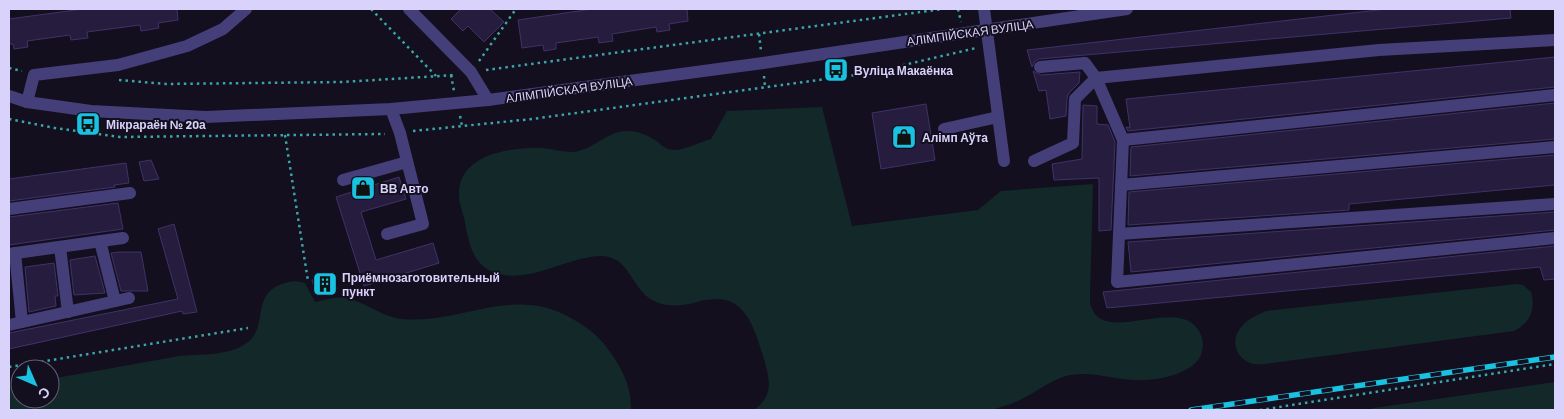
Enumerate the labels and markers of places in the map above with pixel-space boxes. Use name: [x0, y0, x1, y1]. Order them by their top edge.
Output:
bus stop icon: Вуліца Макаёнка: [823, 57, 849, 83]
place label: Вуліца Макаёнка: [854, 63, 953, 78]
bus stop icon: Мікрараён № 20а: [75, 111, 101, 137]
place label: Мікрараён № 20а: [106, 117, 206, 132]
shop icon: Алімп Аўта: [891, 124, 917, 150]
place label: Алімп Аўта: [922, 130, 988, 145]
shop icon: ВВ Авто: [350, 175, 376, 201]
place label: ВВ Авто: [380, 181, 429, 195]
place label: Приёмнозаготовительный пункт: [342, 270, 500, 299]
building icon: Приёмнозаготовительный пункт: [312, 271, 338, 297]

